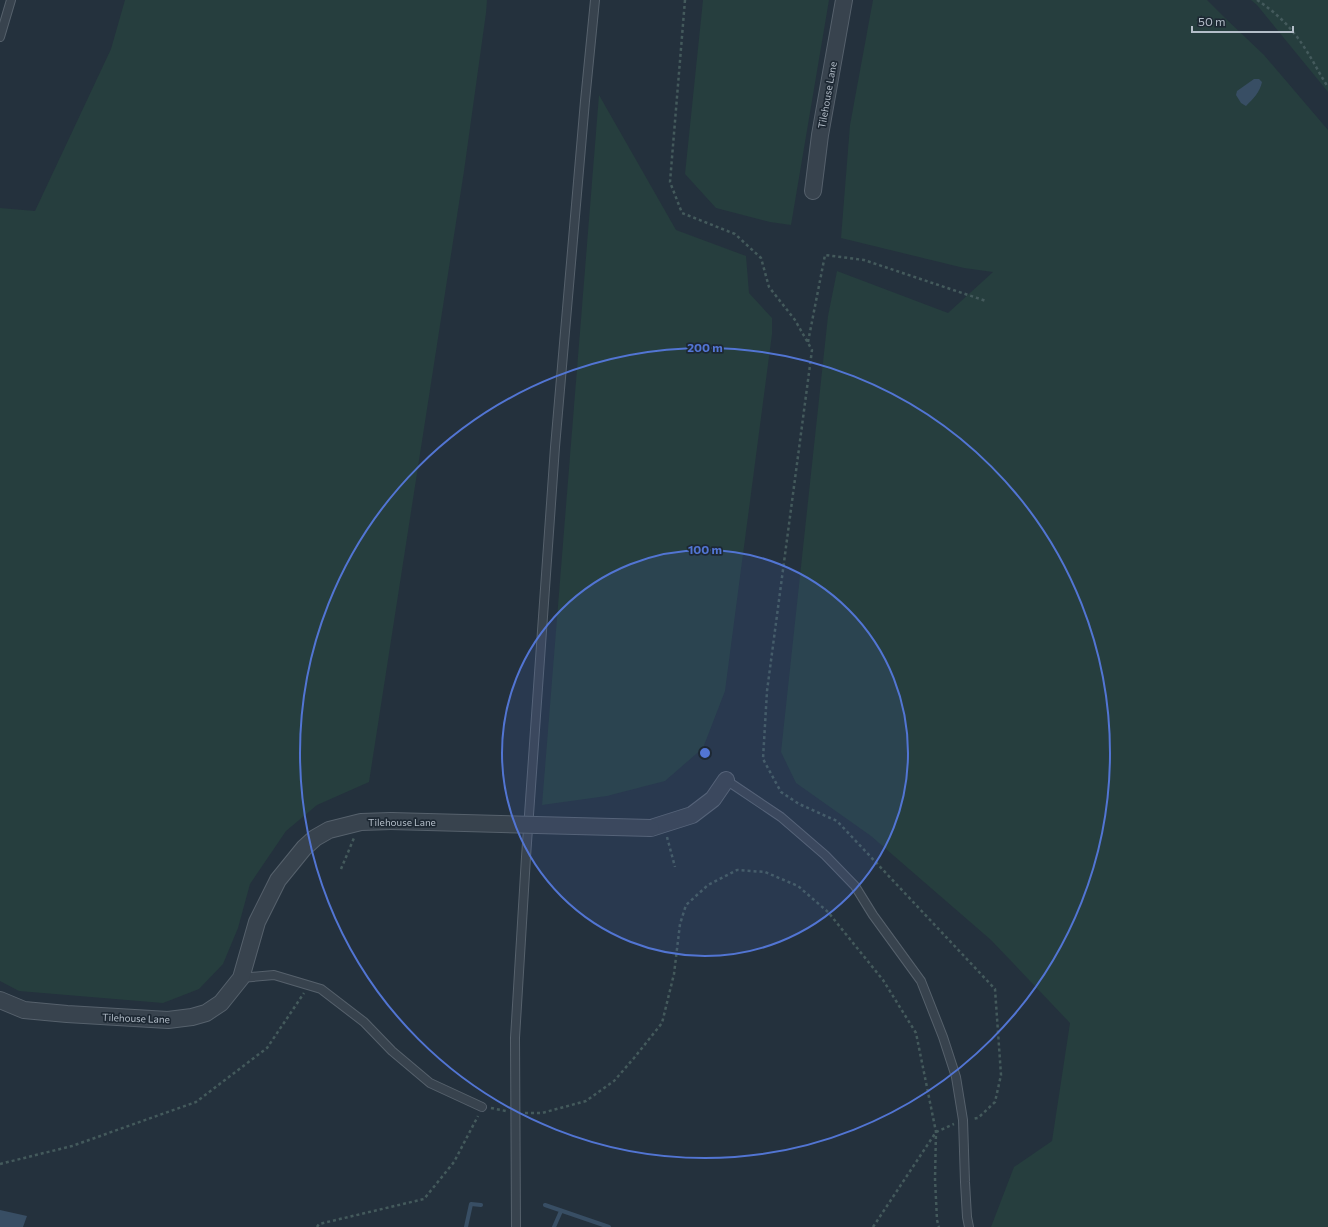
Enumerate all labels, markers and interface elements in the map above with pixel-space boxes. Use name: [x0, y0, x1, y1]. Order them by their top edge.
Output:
scale bar: [1192, 8, 1293, 34]
text: 50 m: [1198, 14, 1226, 28]
street label: Tilehouse Lane: [815, 61, 839, 129]
text: 200 m: [687, 340, 723, 354]
text: 100 m: [688, 542, 722, 556]
centre of rings: [698, 746, 712, 760]
street label: Tilehouse Lane: [368, 816, 436, 828]
street label: Tilehouse Lane: [102, 1011, 170, 1025]

